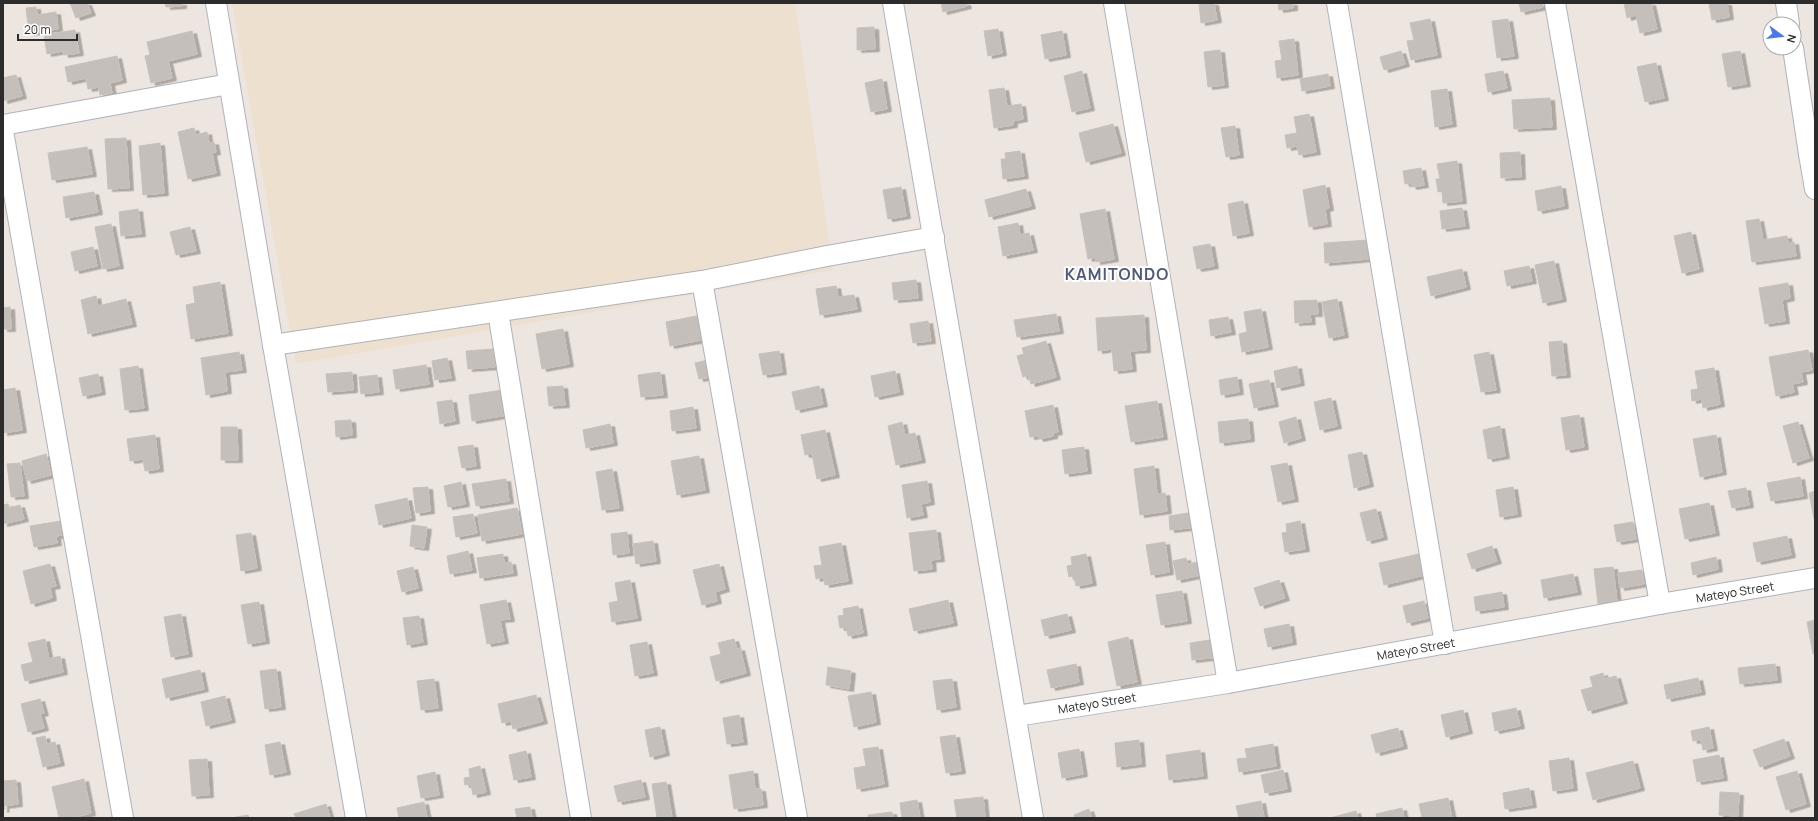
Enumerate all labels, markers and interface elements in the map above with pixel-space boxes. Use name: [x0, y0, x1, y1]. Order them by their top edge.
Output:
scale bar: [18, 16, 77, 42]
north arrow: [1762, 16, 1802, 56]
text: 20 m: [24, 21, 51, 38]
text: N: [1784, 33, 1800, 45]
district label: KAMITONDO: [1065, 263, 1169, 285]
street label: Mateyo Street: [1695, 577, 1776, 607]
street label: Mateyo Street: [1376, 634, 1457, 664]
street label: Mateyo Street: [1057, 688, 1138, 718]

